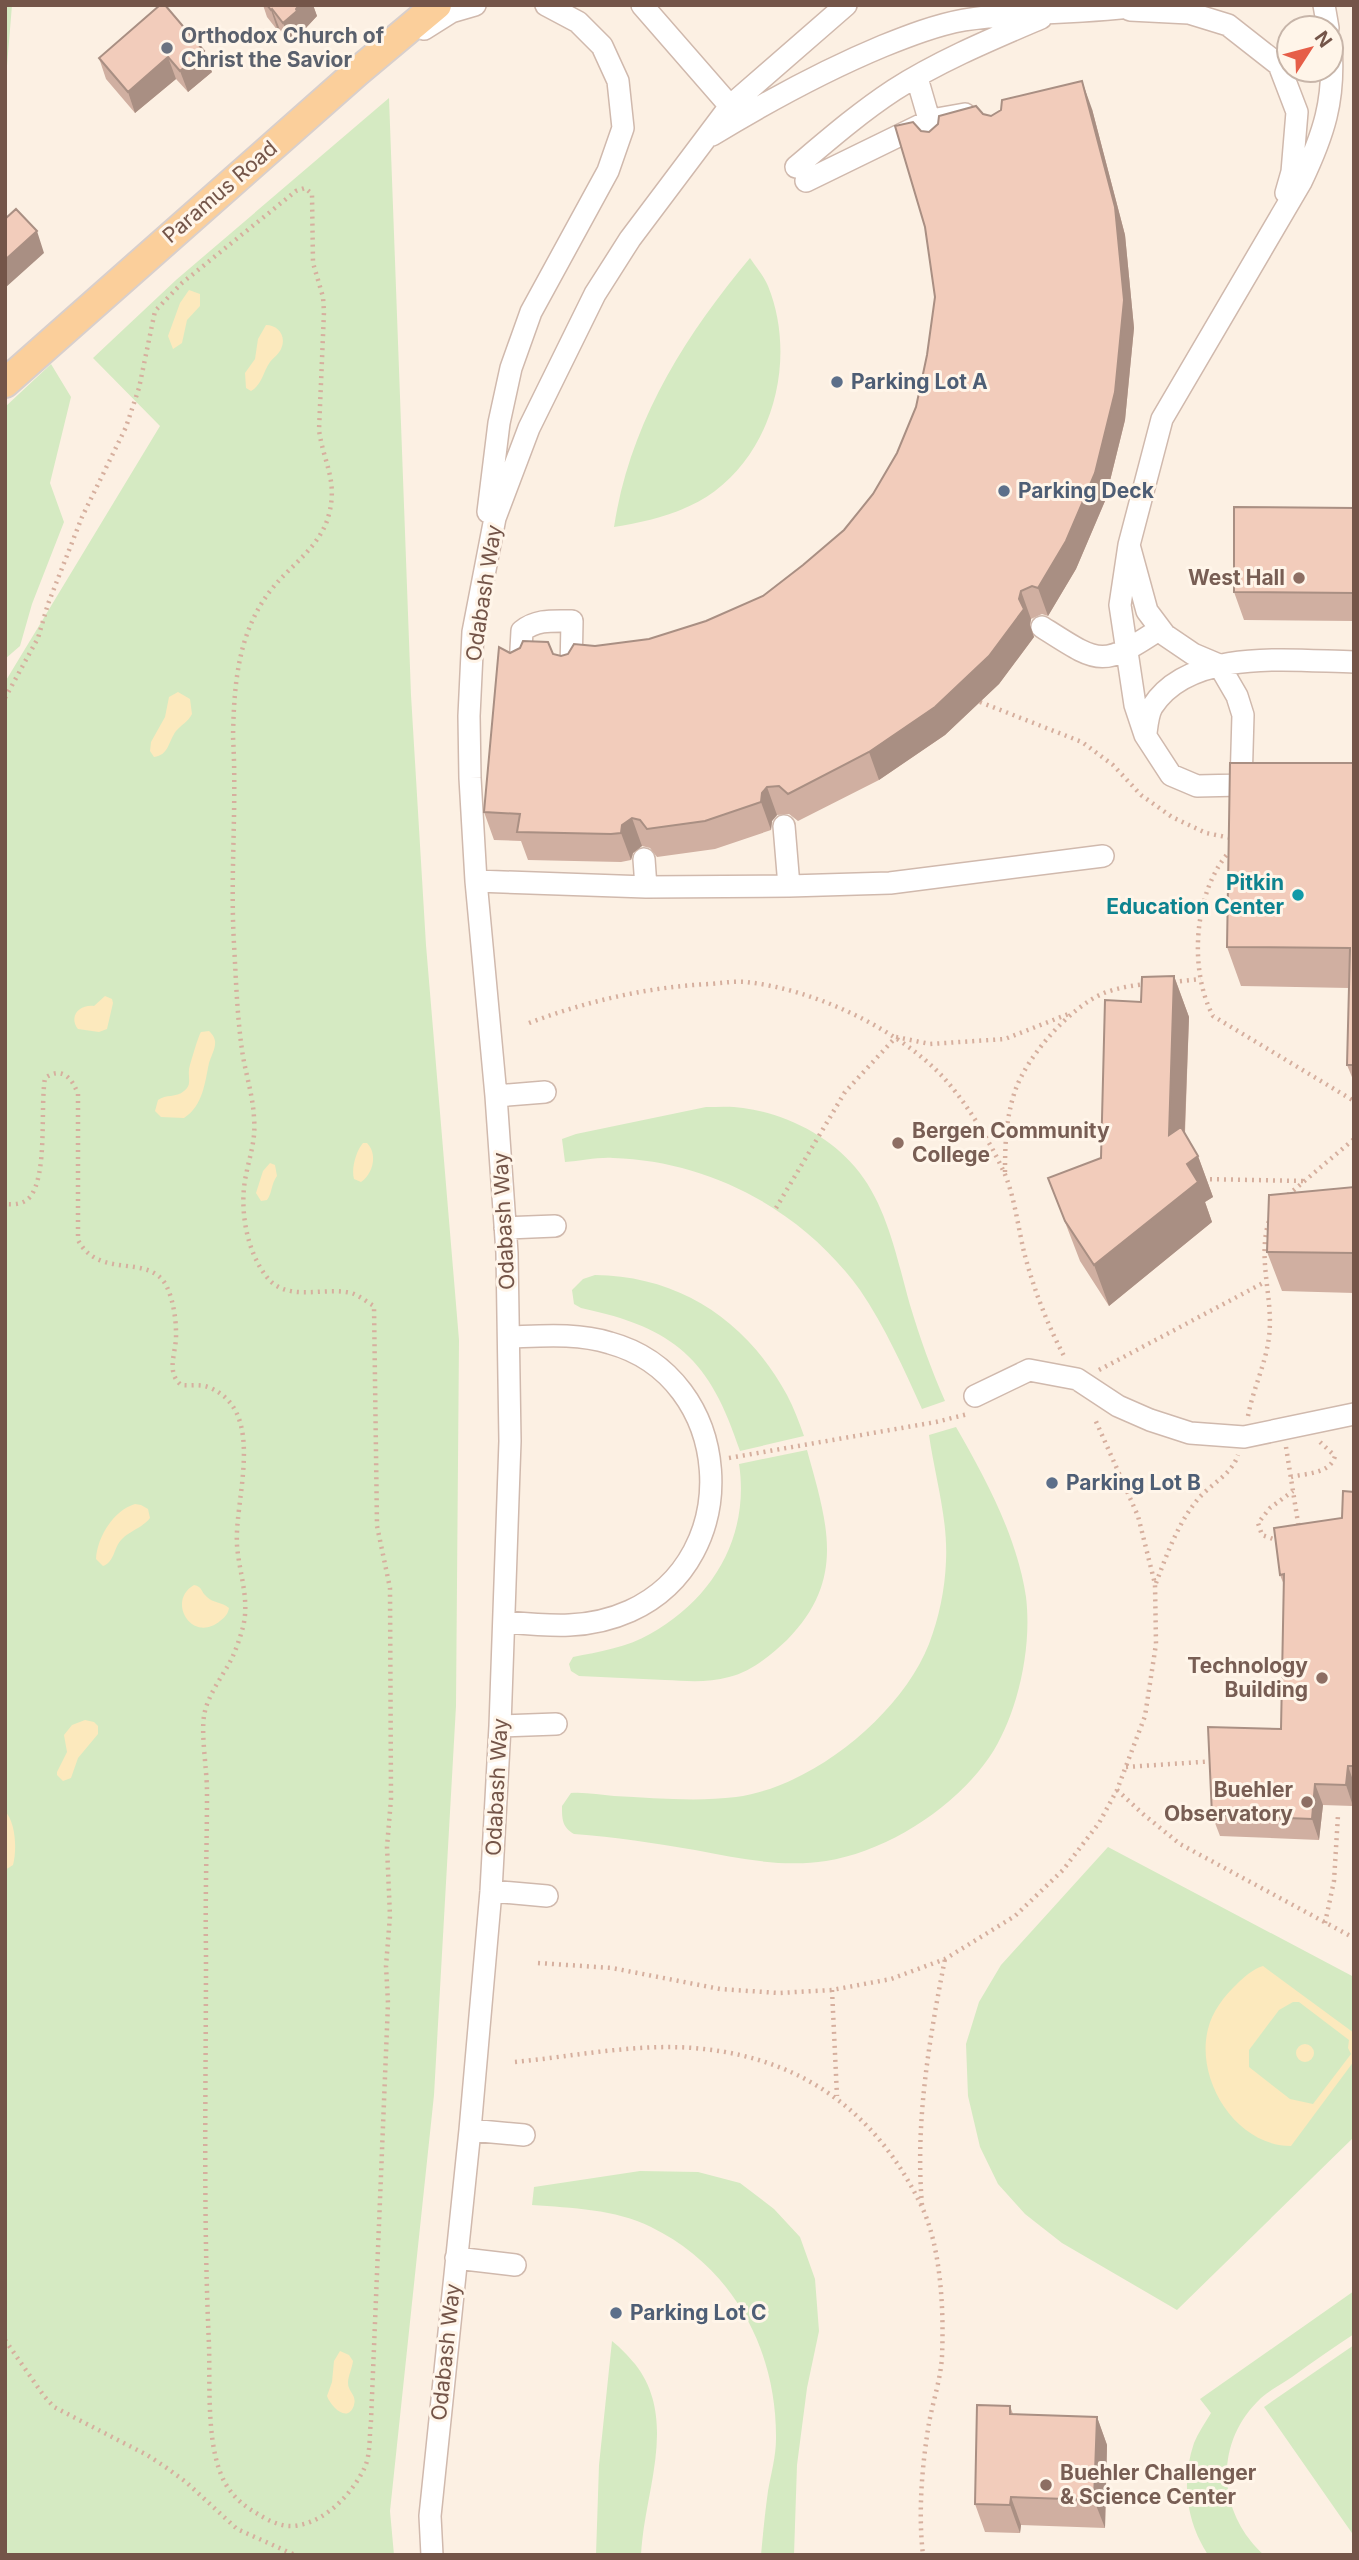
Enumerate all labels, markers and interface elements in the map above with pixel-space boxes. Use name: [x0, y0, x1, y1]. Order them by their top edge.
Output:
north arrow: [1275, 14, 1345, 84]
place label: Orthodox Church of Christ the Savior: [181, 23, 385, 72]
text: N: [1310, 27, 1337, 52]
marker: Orthodox Church of Christ the Savior: [159, 40, 175, 56]
street label: Paramus Road: [157, 135, 282, 248]
place label: Parking Lot A: [851, 369, 988, 394]
marker: Parking Lot A: [829, 374, 845, 390]
place label: Parking Deck: [1018, 478, 1155, 503]
marker: Parking Deck: [996, 483, 1012, 499]
street label: Odabash Way: [460, 523, 507, 663]
place label: West Hall: [1188, 565, 1285, 590]
marker: West Hall: [1291, 570, 1307, 586]
place label: Pitkin Education Center: [1106, 870, 1284, 919]
marker: Pitkin Education Center: [1290, 887, 1306, 903]
place label: Bergen Community College: [912, 1118, 1110, 1167]
marker: Bergen Community College: [890, 1135, 906, 1151]
street label: Odabash Way: [487, 1151, 520, 1291]
place label: Parking Lot B: [1066, 1470, 1201, 1495]
marker: Parking Lot B: [1044, 1475, 1060, 1491]
place label: Technology Building: [1187, 1653, 1308, 1702]
marker: Technology Building: [1314, 1670, 1330, 1686]
street label: Odabash Way: [480, 1717, 513, 1856]
place label: Buehler Observatory: [1164, 1777, 1293, 1826]
marker: Buehler Observatory: [1299, 1794, 1315, 1810]
street label: Odabash Way: [426, 2282, 465, 2422]
place label: Parking Lot C: [630, 2300, 767, 2325]
marker: Parking Lot C: [608, 2305, 624, 2321]
place label: Buehler Challenger & Science Center: [1060, 2460, 1257, 2509]
marker: Buehler Challenger & Science Center: [1038, 2477, 1054, 2493]

